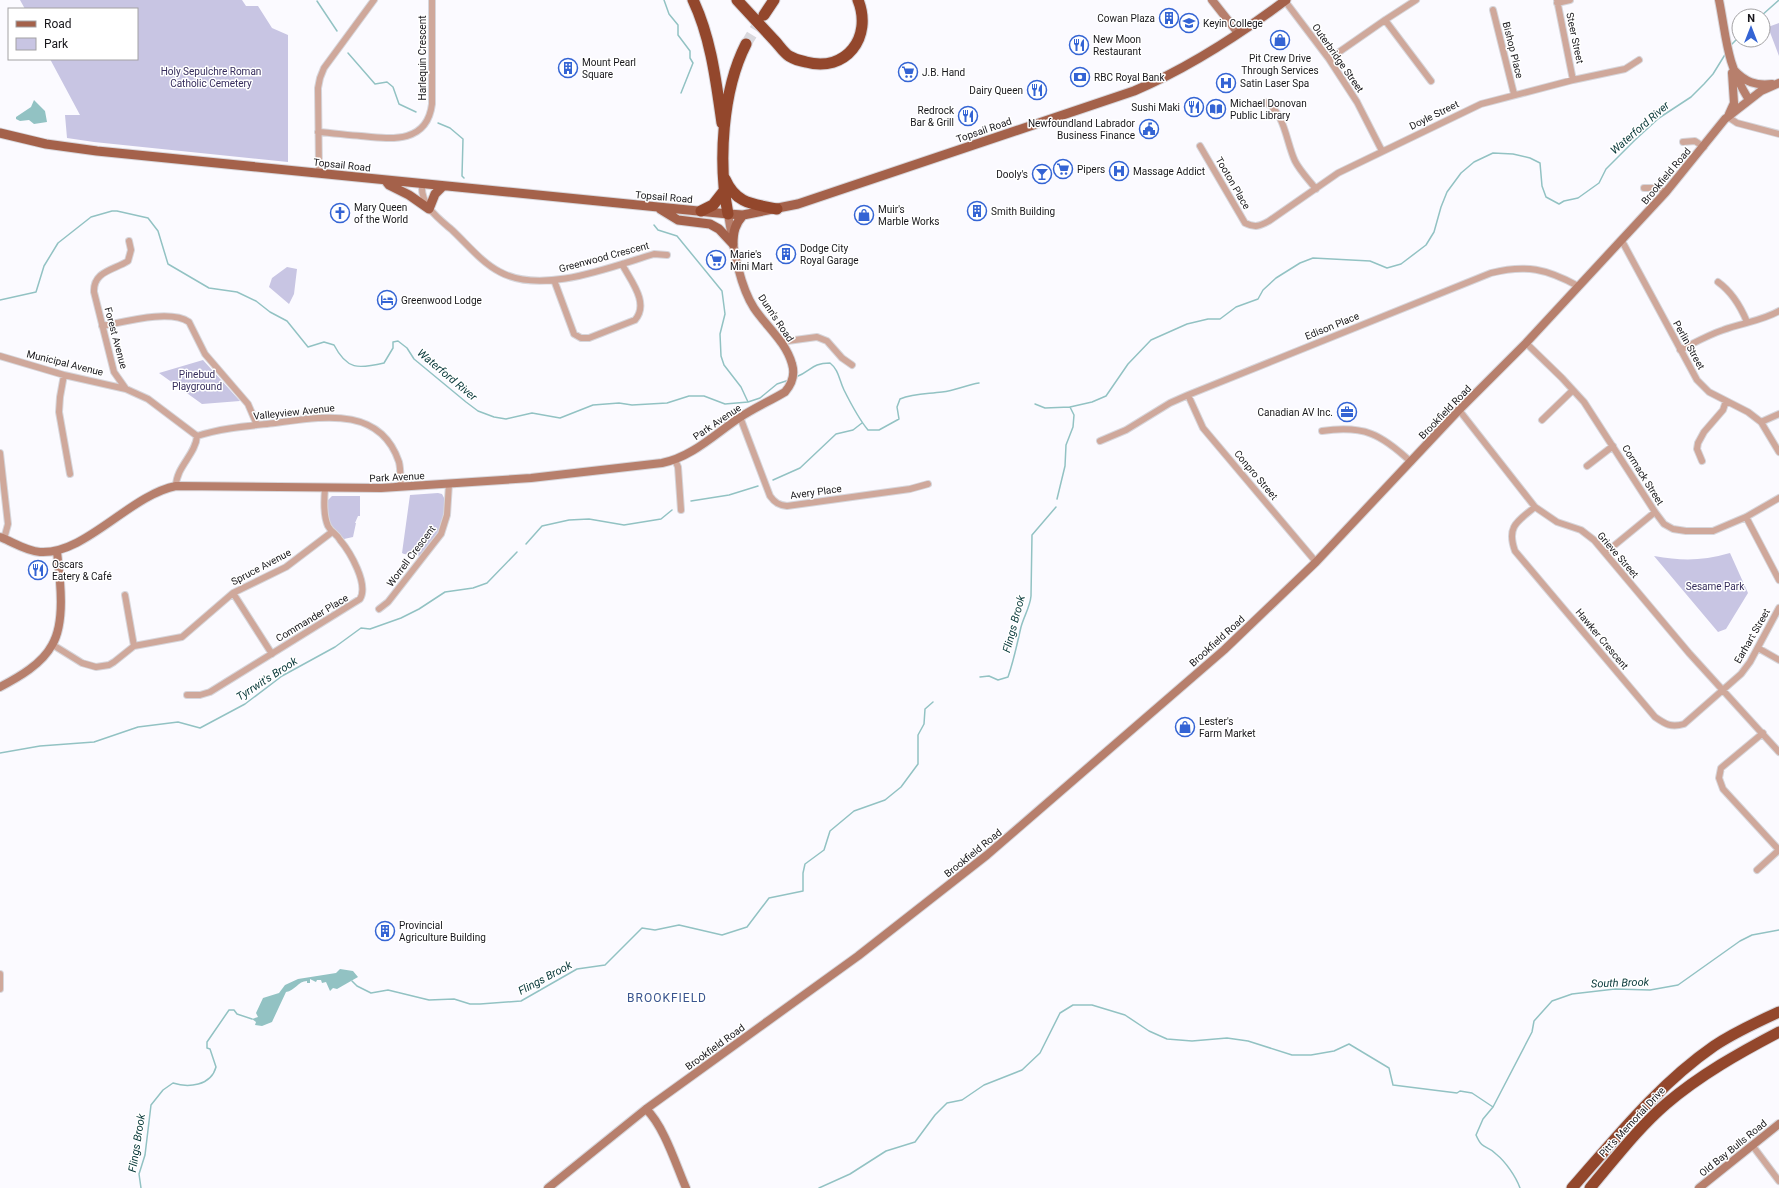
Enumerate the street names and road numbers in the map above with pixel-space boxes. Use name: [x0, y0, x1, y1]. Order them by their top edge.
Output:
street label: Steer Street: [1564, 11, 1586, 65]
street label: Harlequin Crescent: [417, 16, 428, 100]
street label: Bishop Place: [1501, 21, 1525, 79]
street label: Outerbridge Street: [1310, 22, 1366, 94]
street label: Doyle Street: [1408, 98, 1460, 132]
street label: Topsail Road: [955, 115, 1013, 145]
street label: Brookfield Road: [1639, 146, 1693, 206]
street label: Tooton Place: [1214, 155, 1252, 211]
street label: Topsail Road: [313, 157, 371, 173]
street label: Topsail Road: [635, 189, 693, 205]
street label: Greenwood Crescent: [558, 240, 650, 274]
street label: Dunn's Road: [756, 292, 796, 344]
street label: Forest Avenue: [102, 306, 130, 370]
street label: Edison Place: [1303, 310, 1361, 342]
street label: Perlin Street: [1671, 319, 1707, 371]
street label: Municipal Avenue: [26, 348, 104, 378]
street label: Brookfield Road: [1417, 383, 1473, 441]
street label: Valleyview Avenue: [253, 402, 335, 422]
street label: Park Avenue: [691, 402, 743, 442]
street label: Cormack Street: [1620, 443, 1666, 507]
street label: Conpro Street: [1232, 448, 1280, 502]
street label: Park Avenue: [369, 470, 425, 484]
street label: Avery Place: [790, 483, 842, 501]
street label: Worrell Crescent: [385, 523, 437, 589]
street label: Grieve Street: [1595, 530, 1641, 580]
street label: Spruce Avenue: [229, 547, 293, 587]
street label: Commander Place: [274, 592, 350, 644]
street label: Hawker Crescent: [1573, 606, 1631, 672]
street label: Earhart Street: [1732, 607, 1772, 665]
street label: Brookfield Road: [1187, 613, 1247, 669]
street label: Brookfield Road: [942, 827, 1004, 879]
street label: Brookfield Road: [683, 1022, 747, 1072]
street label: Pitt's Memorial Drive: [1597, 1085, 1667, 1159]
street label: Old Bay Bulls Road: [1697, 1117, 1769, 1179]

